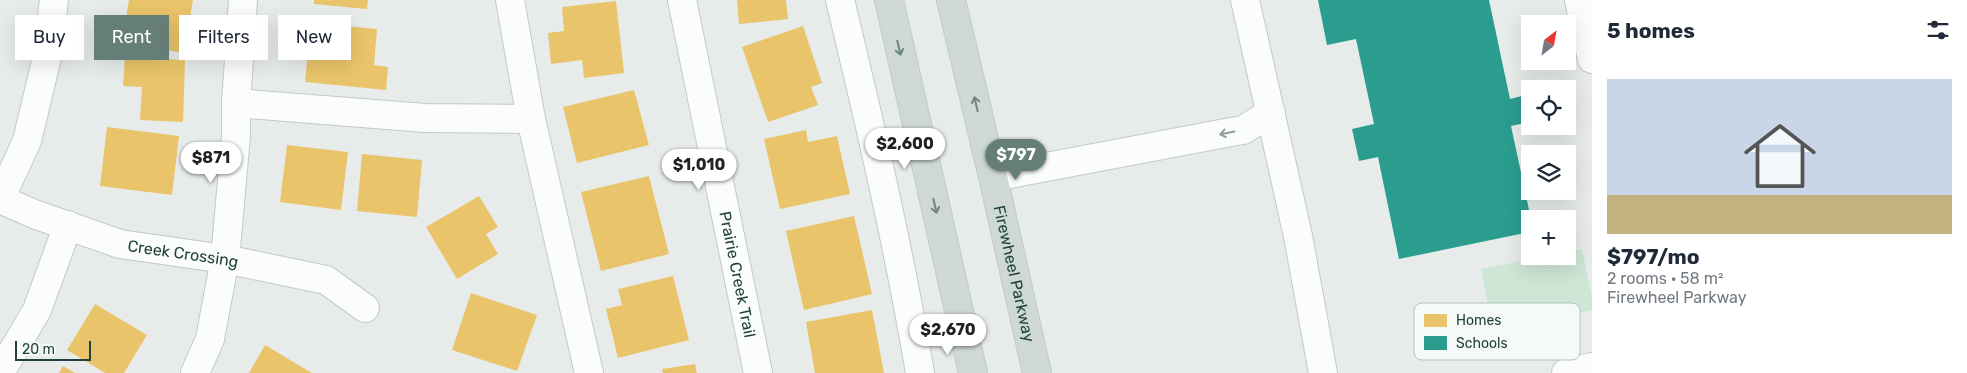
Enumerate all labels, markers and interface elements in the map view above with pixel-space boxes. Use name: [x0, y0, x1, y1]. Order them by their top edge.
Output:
chip: Buy: [15, 15, 84, 60]
chip: Rent: [94, 15, 169, 60]
chip: Filters: [179, 15, 268, 60]
chip: New: [278, 15, 351, 60]
north arrow: [1521, 15, 1576, 70]
map controls: [1521, 15, 1576, 265]
icon: filters: [1924, 16, 1952, 44]
text: 5 homes: [1607, 18, 1695, 43]
one-way arrow: [895, 39, 904, 55]
button: locate: [1521, 80, 1576, 135]
one-way arrow: [971, 96, 980, 112]
icon: home: [1735, 111, 1825, 201]
pin: $2,600: [864, 128, 946, 170]
one-way arrow: [1219, 129, 1235, 138]
text: $2,600: [876, 134, 934, 153]
pin: $797: [986, 138, 1046, 181]
pin: $871: [181, 142, 241, 184]
text: $797: [996, 145, 1036, 164]
button: layers: [1521, 145, 1576, 200]
text: $871: [192, 148, 230, 167]
pin: $1,010: [658, 148, 740, 191]
text: $1,010: [673, 155, 725, 174]
one-way arrow: [931, 198, 940, 214]
street label: Firewheel Parkway: [990, 203, 1039, 344]
street label: Prairie Creek Trail: [716, 210, 760, 339]
button: +: [1521, 210, 1576, 265]
street label: Creek Crossing: [126, 236, 240, 271]
text: $797/mo: [1607, 244, 1700, 269]
text: 2 rooms · 58 m²: [1607, 269, 1723, 288]
text: Firewheel Parkway: [1607, 288, 1747, 307]
legend: [1414, 303, 1580, 360]
text: Homes: [1456, 312, 1501, 329]
pin: $2,670: [907, 314, 989, 356]
text: $2,670: [920, 320, 976, 339]
text: Schools: [1456, 335, 1508, 352]
scale bar: [15, 338, 91, 361]
text: 20 m: [22, 341, 55, 358]

